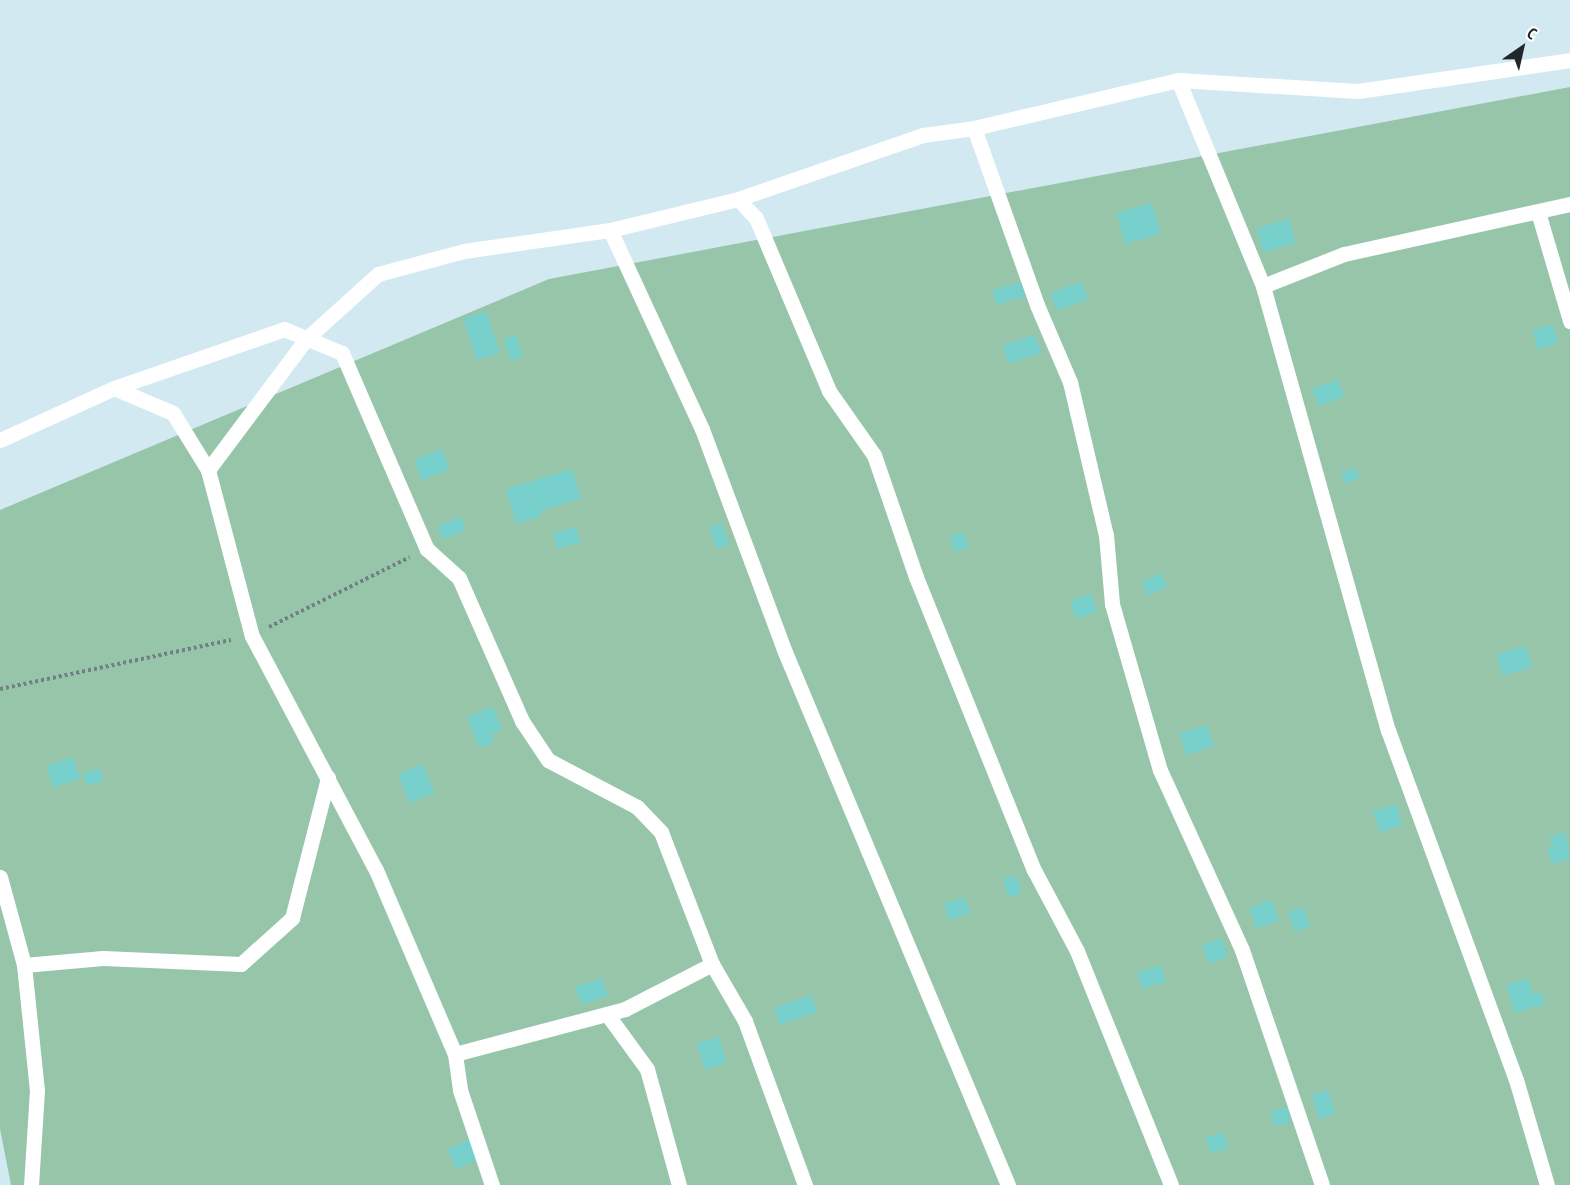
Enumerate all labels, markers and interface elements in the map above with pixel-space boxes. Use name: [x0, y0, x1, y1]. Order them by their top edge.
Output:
north arrow: [1492, 18, 1552, 78]
text: С: [1523, 23, 1541, 43]

